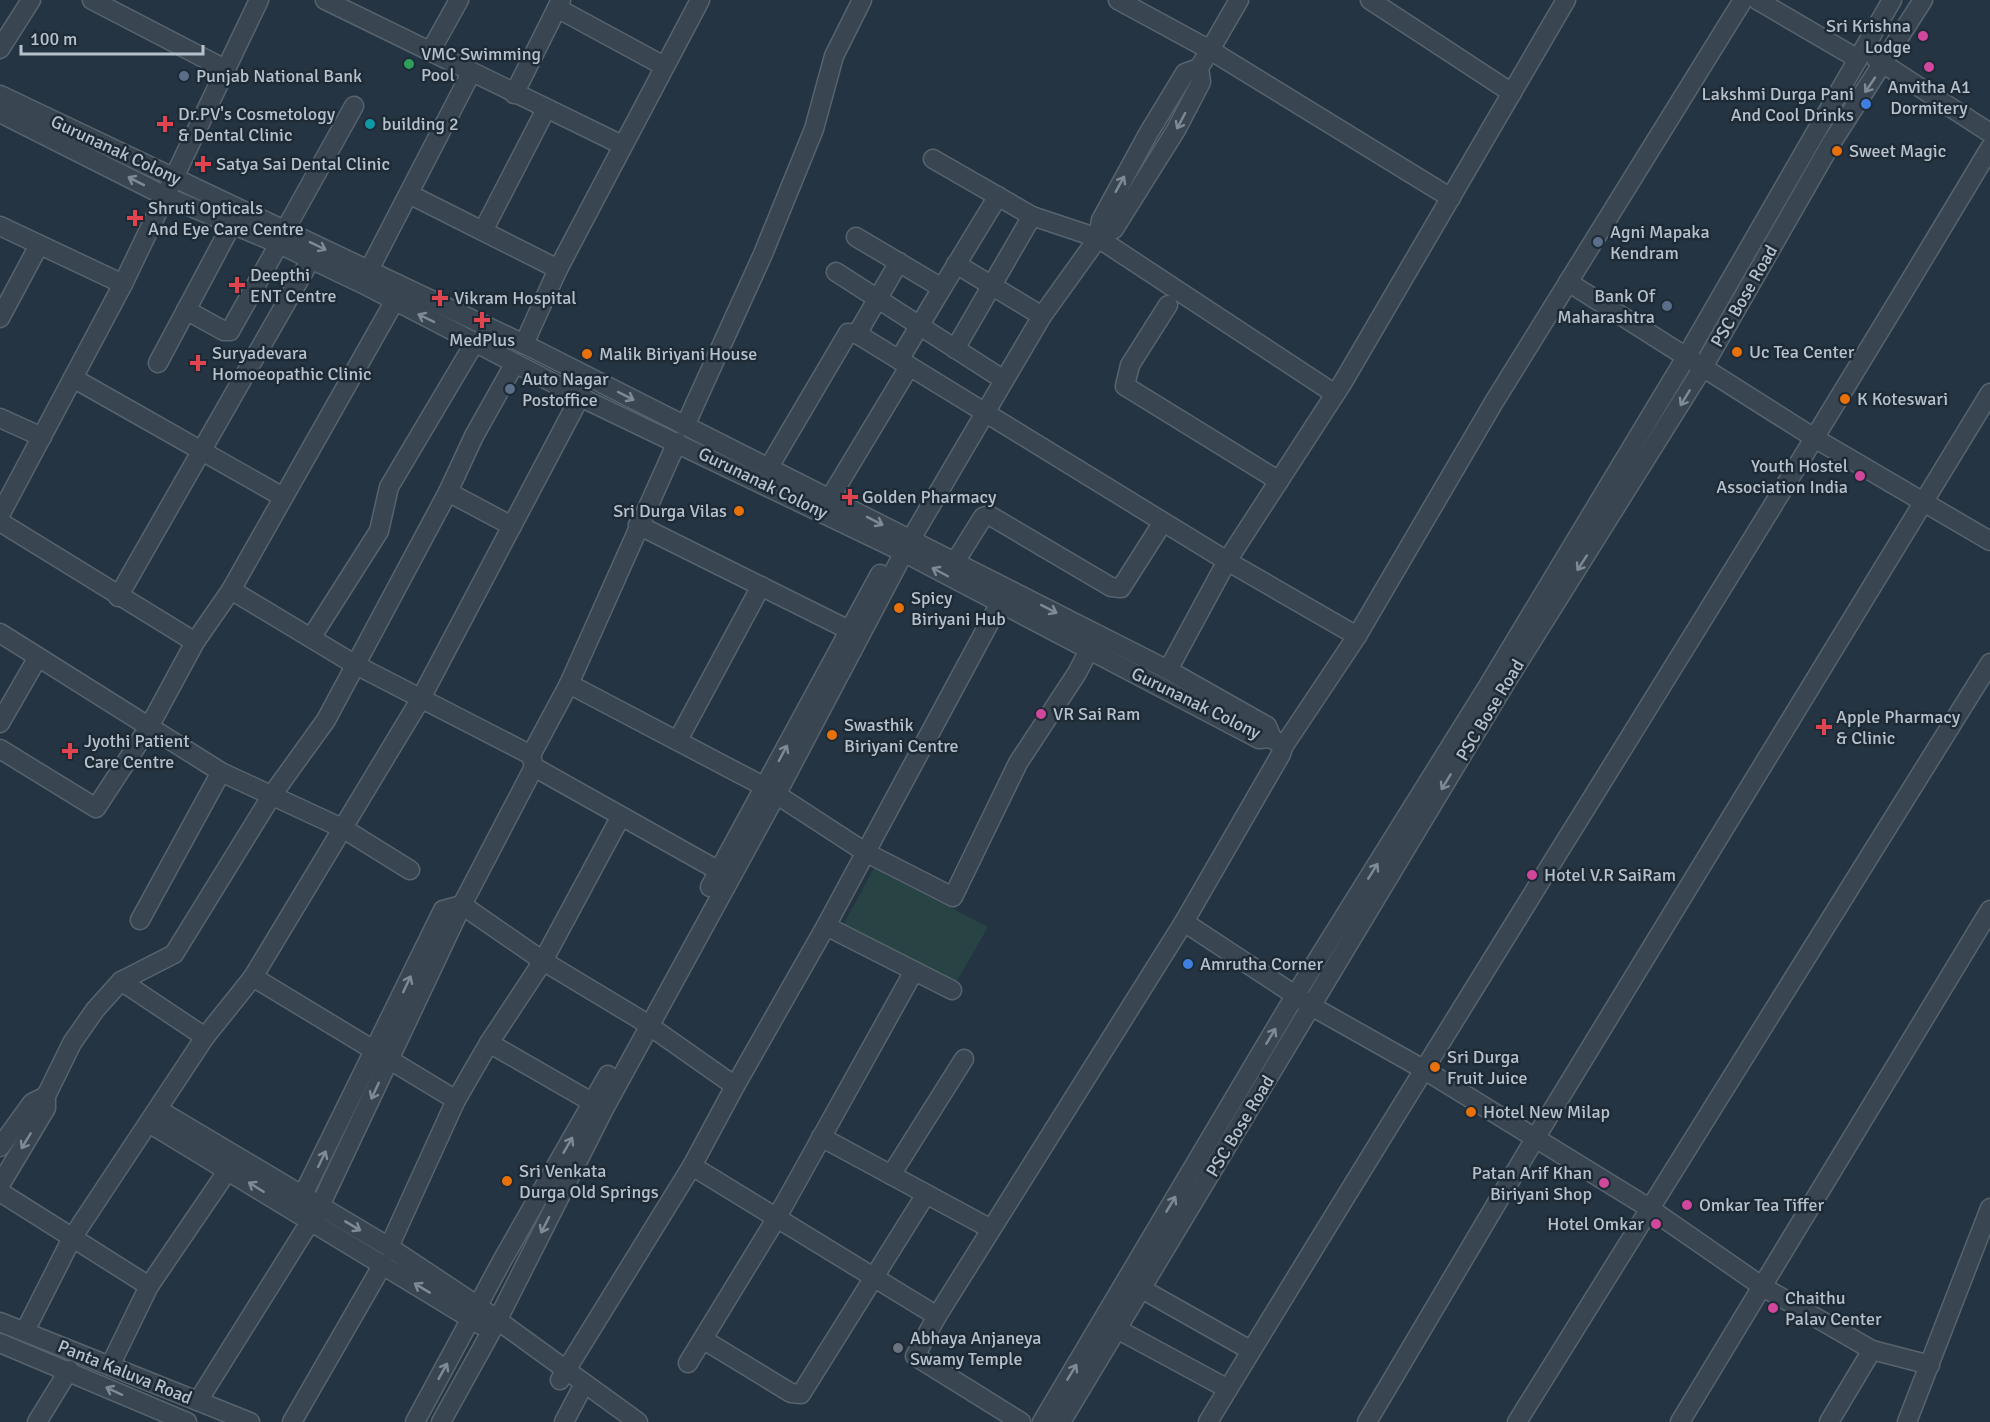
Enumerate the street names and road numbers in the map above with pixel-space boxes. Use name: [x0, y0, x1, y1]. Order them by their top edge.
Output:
street label: Gurunanak Colony: [47, 110, 185, 190]
street label: PSC Bose Road: [1706, 241, 1782, 351]
street label: Gurunanak Colony: [695, 442, 832, 524]
street label: PSC Bose Road: [1451, 655, 1529, 765]
street label: Gurunanak Colony: [1128, 662, 1265, 744]
street label: PSC Bose Road: [1201, 1071, 1279, 1181]
street label: Panta Kaluva Road: [55, 1335, 195, 1409]

